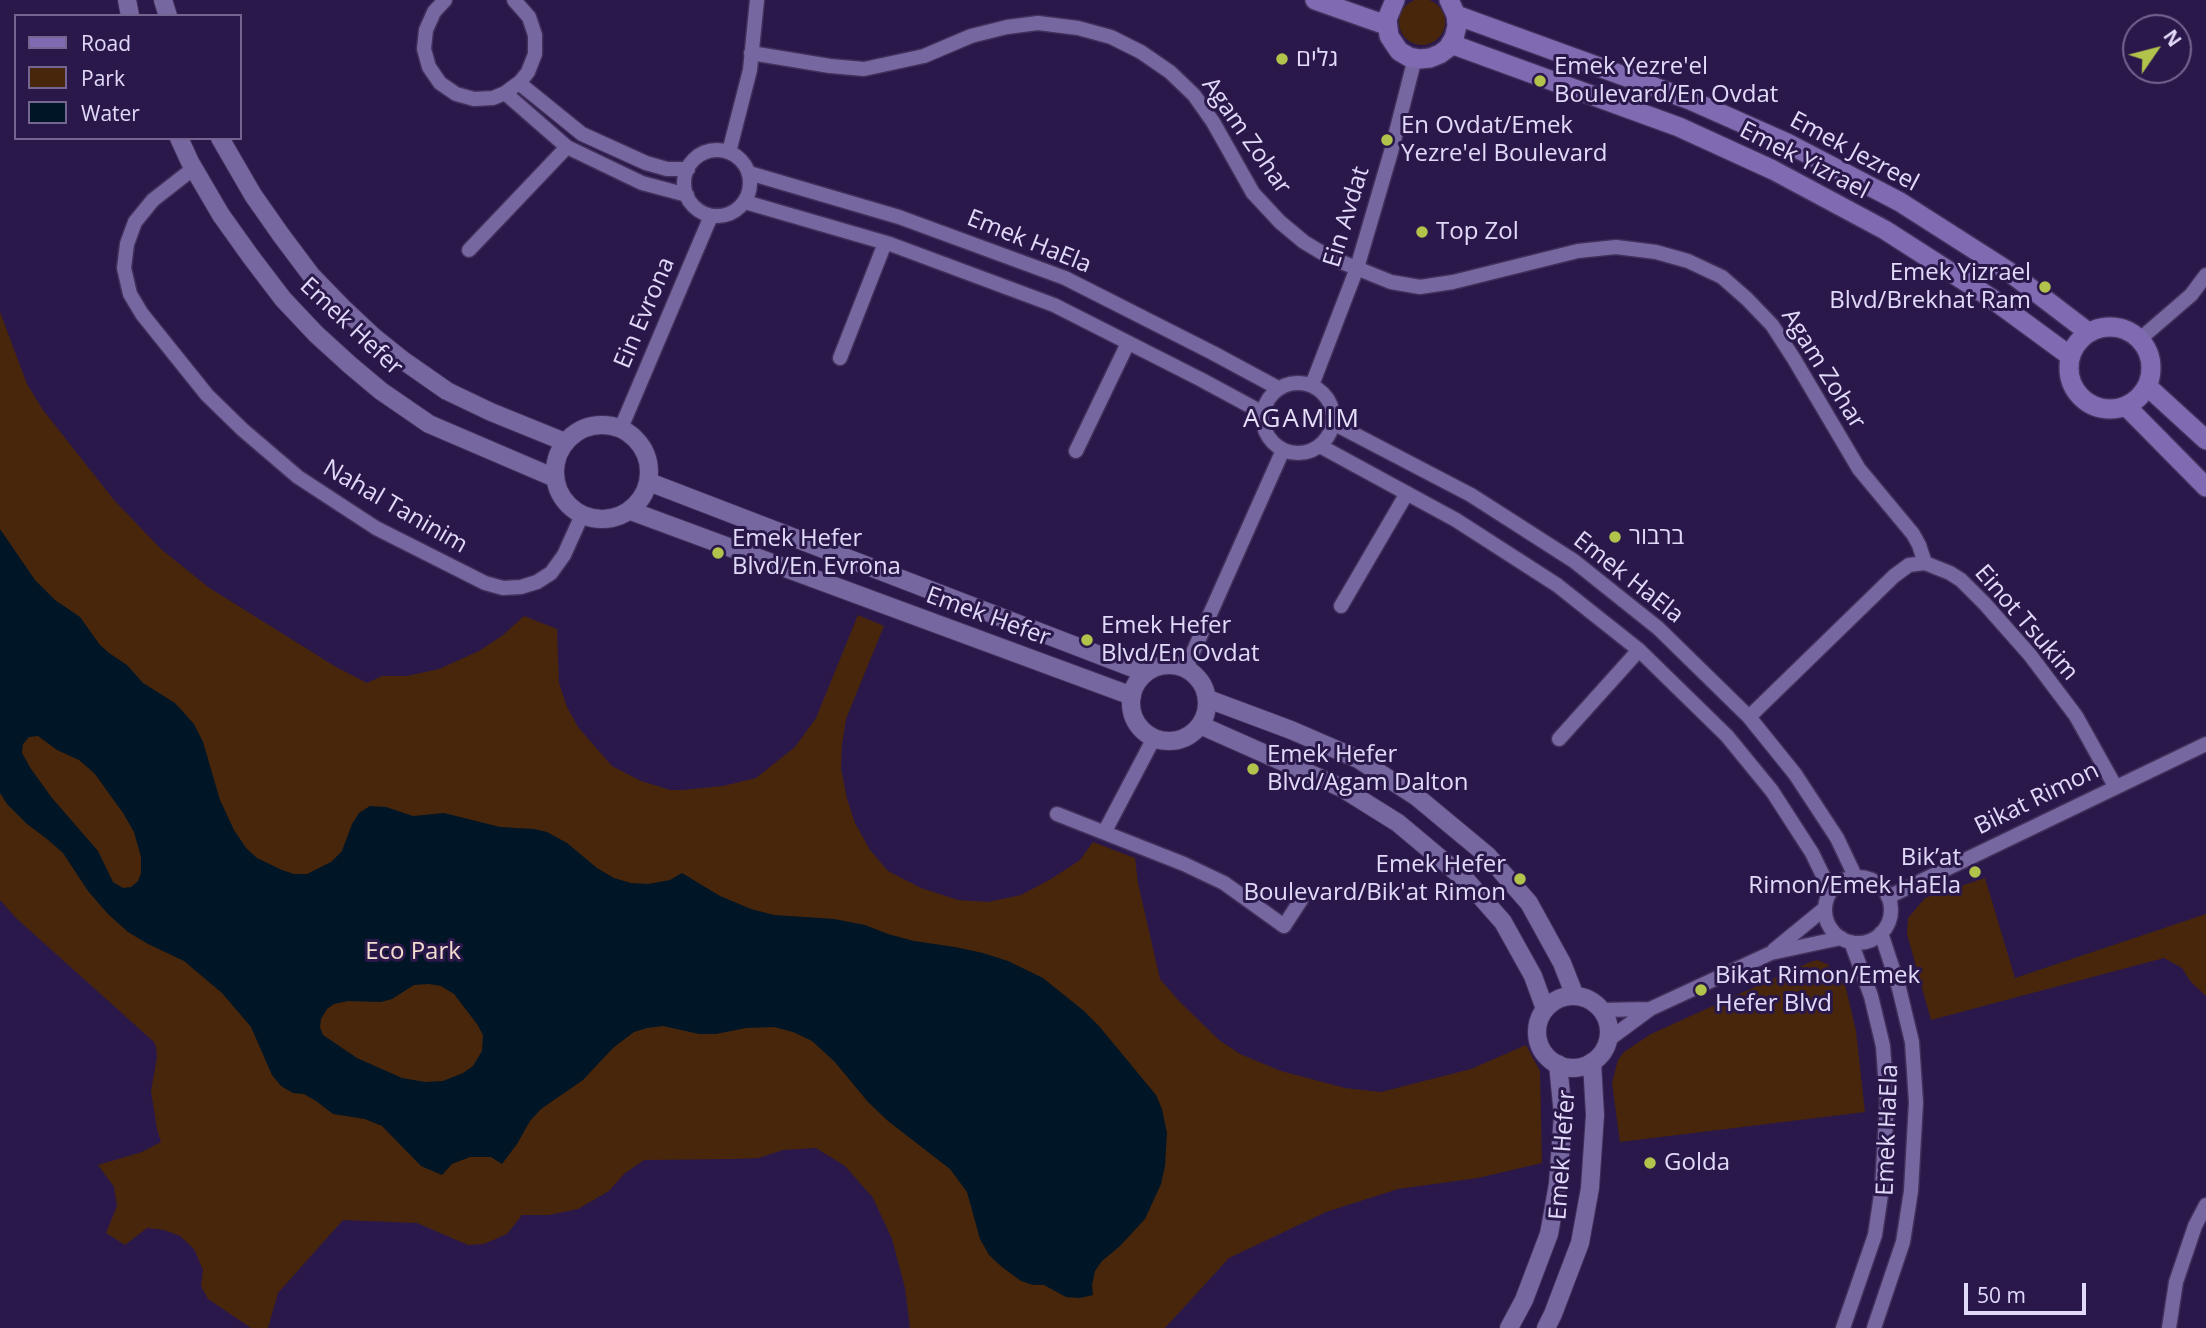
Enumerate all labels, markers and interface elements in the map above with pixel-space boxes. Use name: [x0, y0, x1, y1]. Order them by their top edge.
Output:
legend: [14, 14, 242, 140]
north arrow: [2122, 14, 2192, 84]
text: N: [2157, 24, 2188, 52]
text: Road: [81, 29, 131, 57]
place label: גלים: [1296, 45, 1338, 73]
marker: גלים: [1274, 51, 1290, 67]
place label: Emek Yezre'el Boulevard/En Ovdat: [1554, 53, 1778, 109]
text: Park: [81, 64, 125, 92]
street label: Agam Zohar: [1195, 72, 1297, 200]
marker: Emek Yezre'el Boulevard/En Ovdat: [1532, 73, 1548, 89]
text: Water: [81, 99, 140, 127]
street label: Emek Jezreel: [1785, 106, 1923, 198]
place label: En Ovdat/Emek Yezre'el Boulevard: [1401, 112, 1607, 168]
street label: Emek Yizrael: [1735, 116, 1873, 206]
marker: En Ovdat/Emek Yezre'el Boulevard: [1379, 132, 1395, 148]
street label: Ein Avdat: [1318, 163, 1376, 271]
street label: Emek HaEla: [963, 204, 1095, 280]
place label: Top Zol: [1436, 218, 1519, 246]
marker: Top Zol: [1414, 224, 1430, 240]
street label: Ein Evrona: [609, 253, 681, 373]
place label: Emek Yizrael Blvd/Brekhat Ram: [1829, 259, 2031, 315]
street label: Emek Hefer: [293, 272, 409, 382]
marker: Emek Yizrael Blvd/Brekhat Ram: [2037, 279, 2053, 295]
street label: Agam Zohar: [1775, 304, 1871, 434]
district label: AGAMIM: [1244, 404, 1360, 436]
street label: Nahal Taninim: [318, 454, 472, 560]
place label: ברבור: [1629, 523, 1684, 551]
place label: Emek Hefer Blvd/En Evrona: [732, 525, 901, 581]
street label: Emek HaEla: [1567, 526, 1689, 630]
marker: ברבור: [1607, 529, 1623, 545]
marker: Emek Hefer Blvd/En Evrona: [710, 545, 726, 561]
street label: Einot Tsukim: [1968, 559, 2084, 687]
street label: Emek Hefer: [922, 581, 1054, 653]
place label: Emek Hefer Blvd/En Ovdat: [1101, 612, 1260, 668]
marker: Emek Hefer Blvd/En Ovdat: [1079, 632, 1095, 648]
place label: Emek Hefer Blvd/Agam Dalton: [1267, 741, 1469, 797]
street label: Bikat Rimon: [1970, 757, 2104, 841]
marker: Emek Hefer Blvd/Agam Dalton: [1245, 761, 1261, 777]
place label: Bik’at Rimon/Emek HaEla: [1748, 844, 1961, 900]
place label: Emek Hefer Boulevard/Bik'at Rimon: [1243, 851, 1506, 907]
marker: Bik’at Rimon/Emek HaEla: [1967, 864, 1983, 880]
marker: Emek Hefer Boulevard/Bik'at Rimon: [1512, 871, 1528, 887]
park label: Eco Park: [365, 938, 461, 966]
place label: Bikat Rimon/Emek Hefer Blvd: [1715, 962, 1920, 1018]
marker: Bikat Rimon/Emek Hefer Blvd: [1693, 982, 1709, 998]
street label: Emek HaEla: [1871, 1064, 1905, 1196]
street label: Emek Hefer: [1544, 1089, 1582, 1221]
place label: Golda: [1664, 1149, 1730, 1177]
marker: Golda: [1642, 1155, 1658, 1171]
scale bar: [1968, 1268, 2090, 1312]
text: 50 m: [1977, 1281, 2026, 1309]

